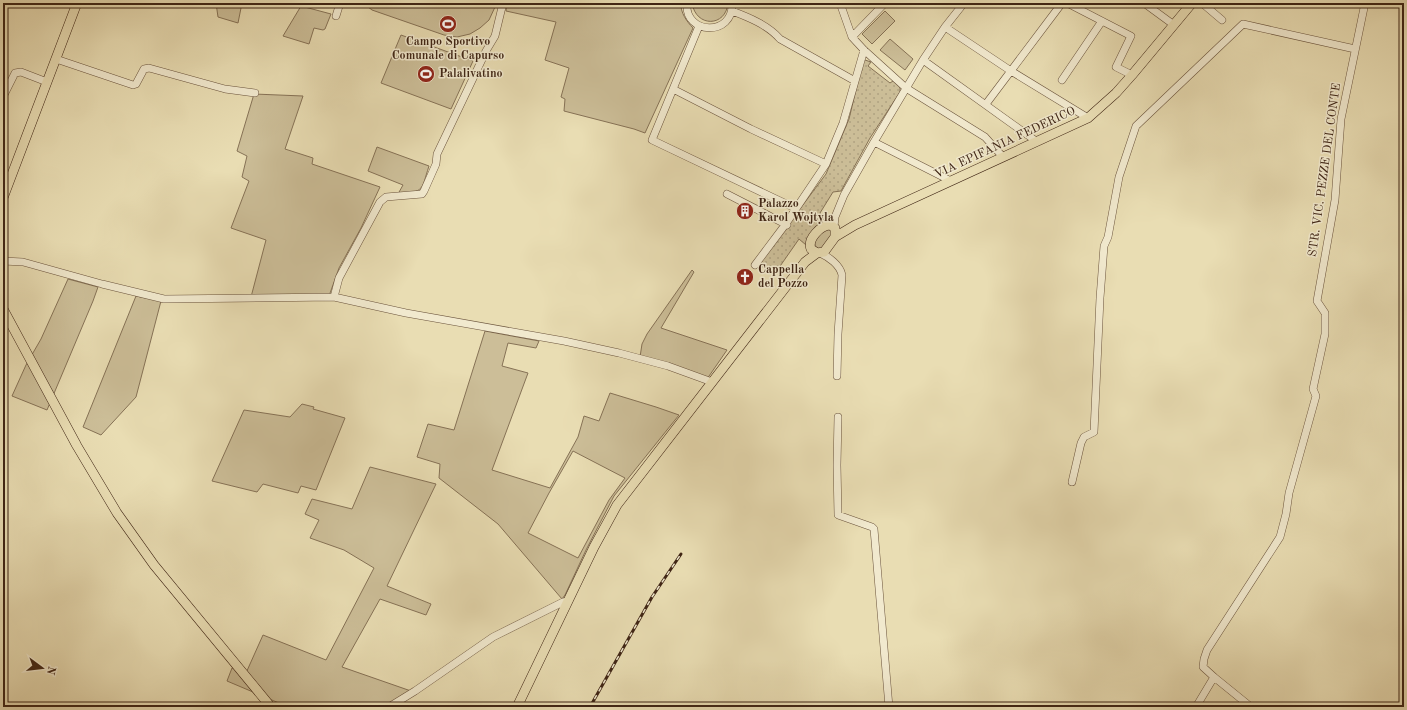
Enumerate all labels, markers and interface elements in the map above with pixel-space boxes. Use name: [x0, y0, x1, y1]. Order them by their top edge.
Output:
sports icon: Campo Sportivo Comunale di Capurso: [438, 14, 458, 34]
place label: Campo Sportivo Comunale di Capurso: [392, 36, 504, 62]
sports icon: Palalivatino: [416, 64, 436, 84]
place label: Palalivatino: [439, 68, 503, 80]
street label: STR. VIC. PEZZE DEL CONTE: [1307, 82, 1343, 258]
street label: VIA EPIFANIA FEDERICO: [933, 105, 1077, 181]
place label: Palazzo Karol Wojtyla: [758, 198, 834, 224]
building icon: Palazzo Karol Wojtyla: [735, 201, 755, 221]
place label: Cappella del Pozzo: [758, 264, 808, 290]
church icon: Cappella del Pozzo: [735, 267, 755, 287]
north arrow: [22, 648, 62, 688]
text: N: [44, 665, 57, 676]

